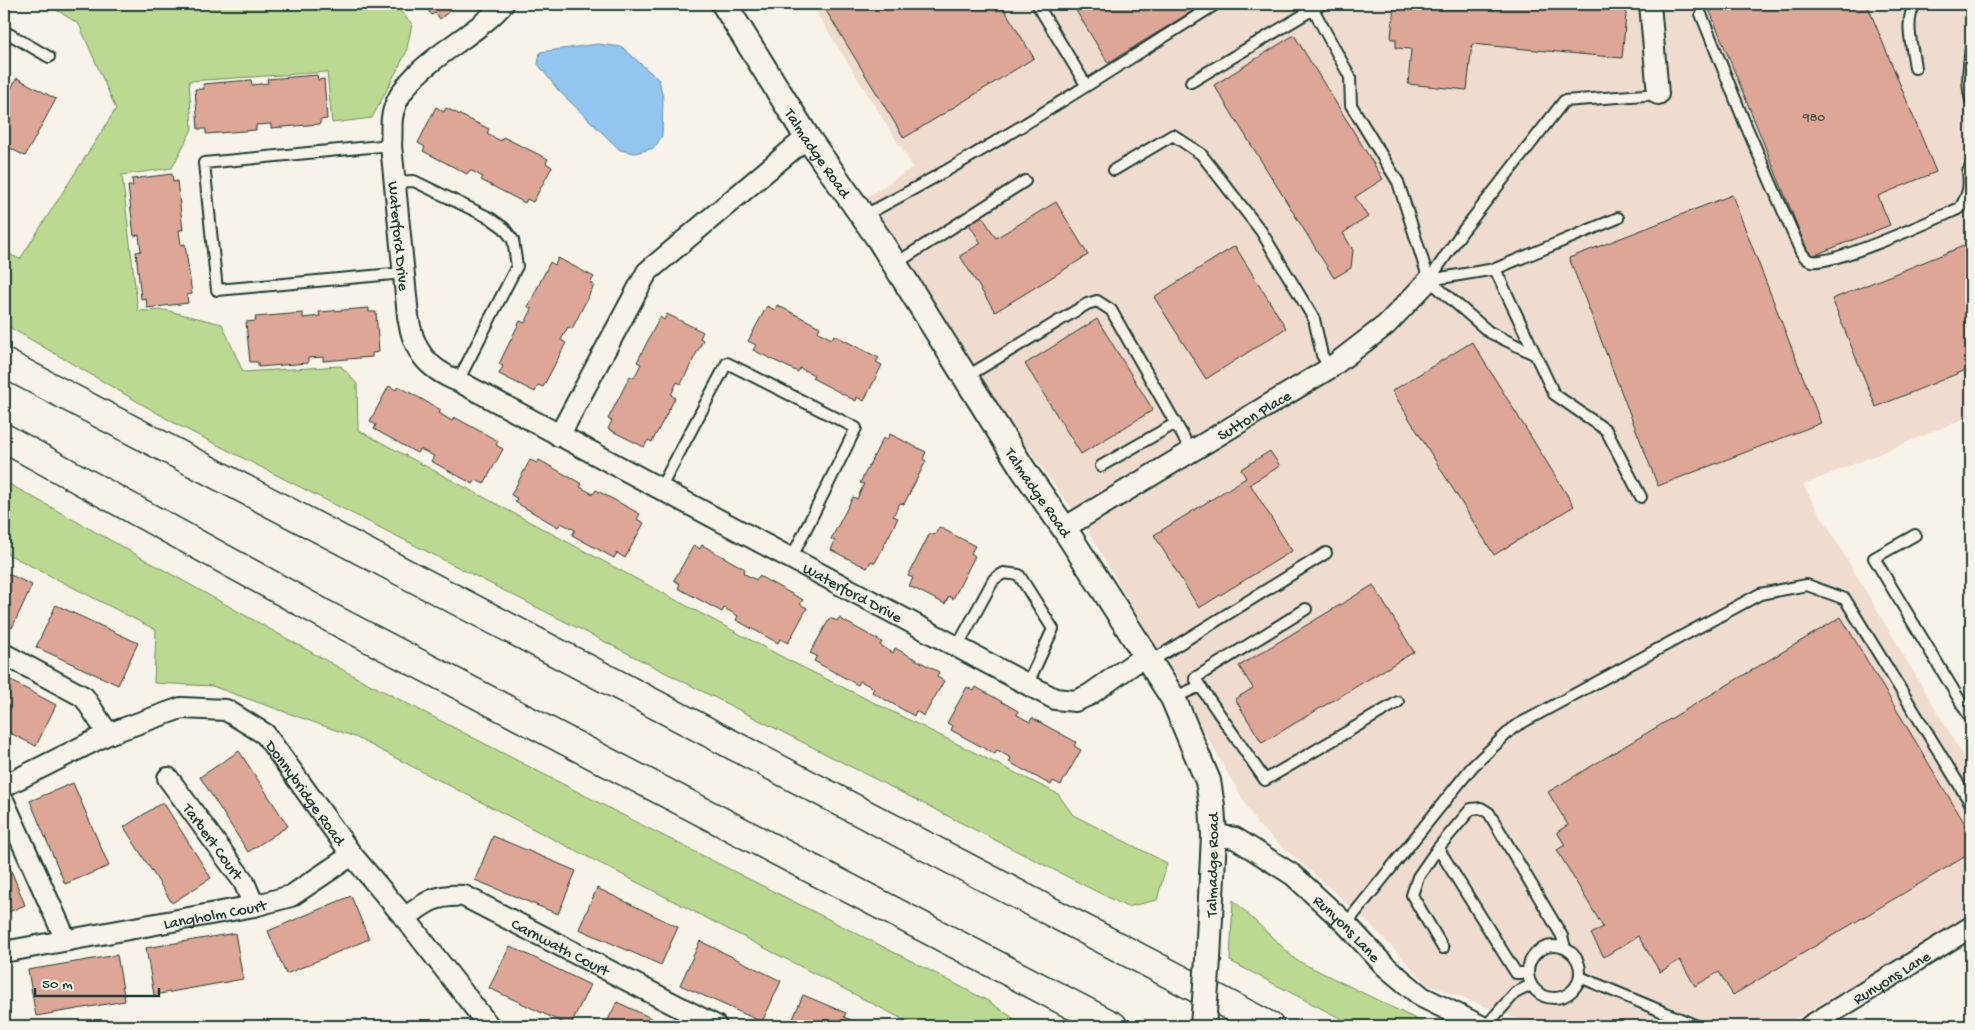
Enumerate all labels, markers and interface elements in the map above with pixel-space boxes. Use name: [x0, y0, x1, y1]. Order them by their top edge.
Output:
street label: Talmadge Road: [778, 105, 854, 204]
house number: 980: [1802, 110, 1825, 127]
street label: Waterford Drive: [382, 181, 412, 293]
street label: Sutton Place: [1215, 387, 1296, 447]
street label: Talmadge Road: [999, 444, 1074, 543]
street label: Waterford Drive: [799, 560, 905, 629]
street label: Donnybridge Road: [259, 737, 349, 852]
street label: Tarbert Court: [176, 800, 246, 886]
street label: Talmadge Road: [1204, 811, 1225, 918]
street label: Runyons Lane: [1308, 892, 1383, 968]
street label: Langholm Court: [162, 897, 270, 935]
street label: Carnwath Court: [507, 916, 613, 983]
street label: Runyons Lane: [1850, 948, 1936, 1010]
scale bar: [35, 965, 159, 997]
text: 50 m: [42, 976, 73, 994]

